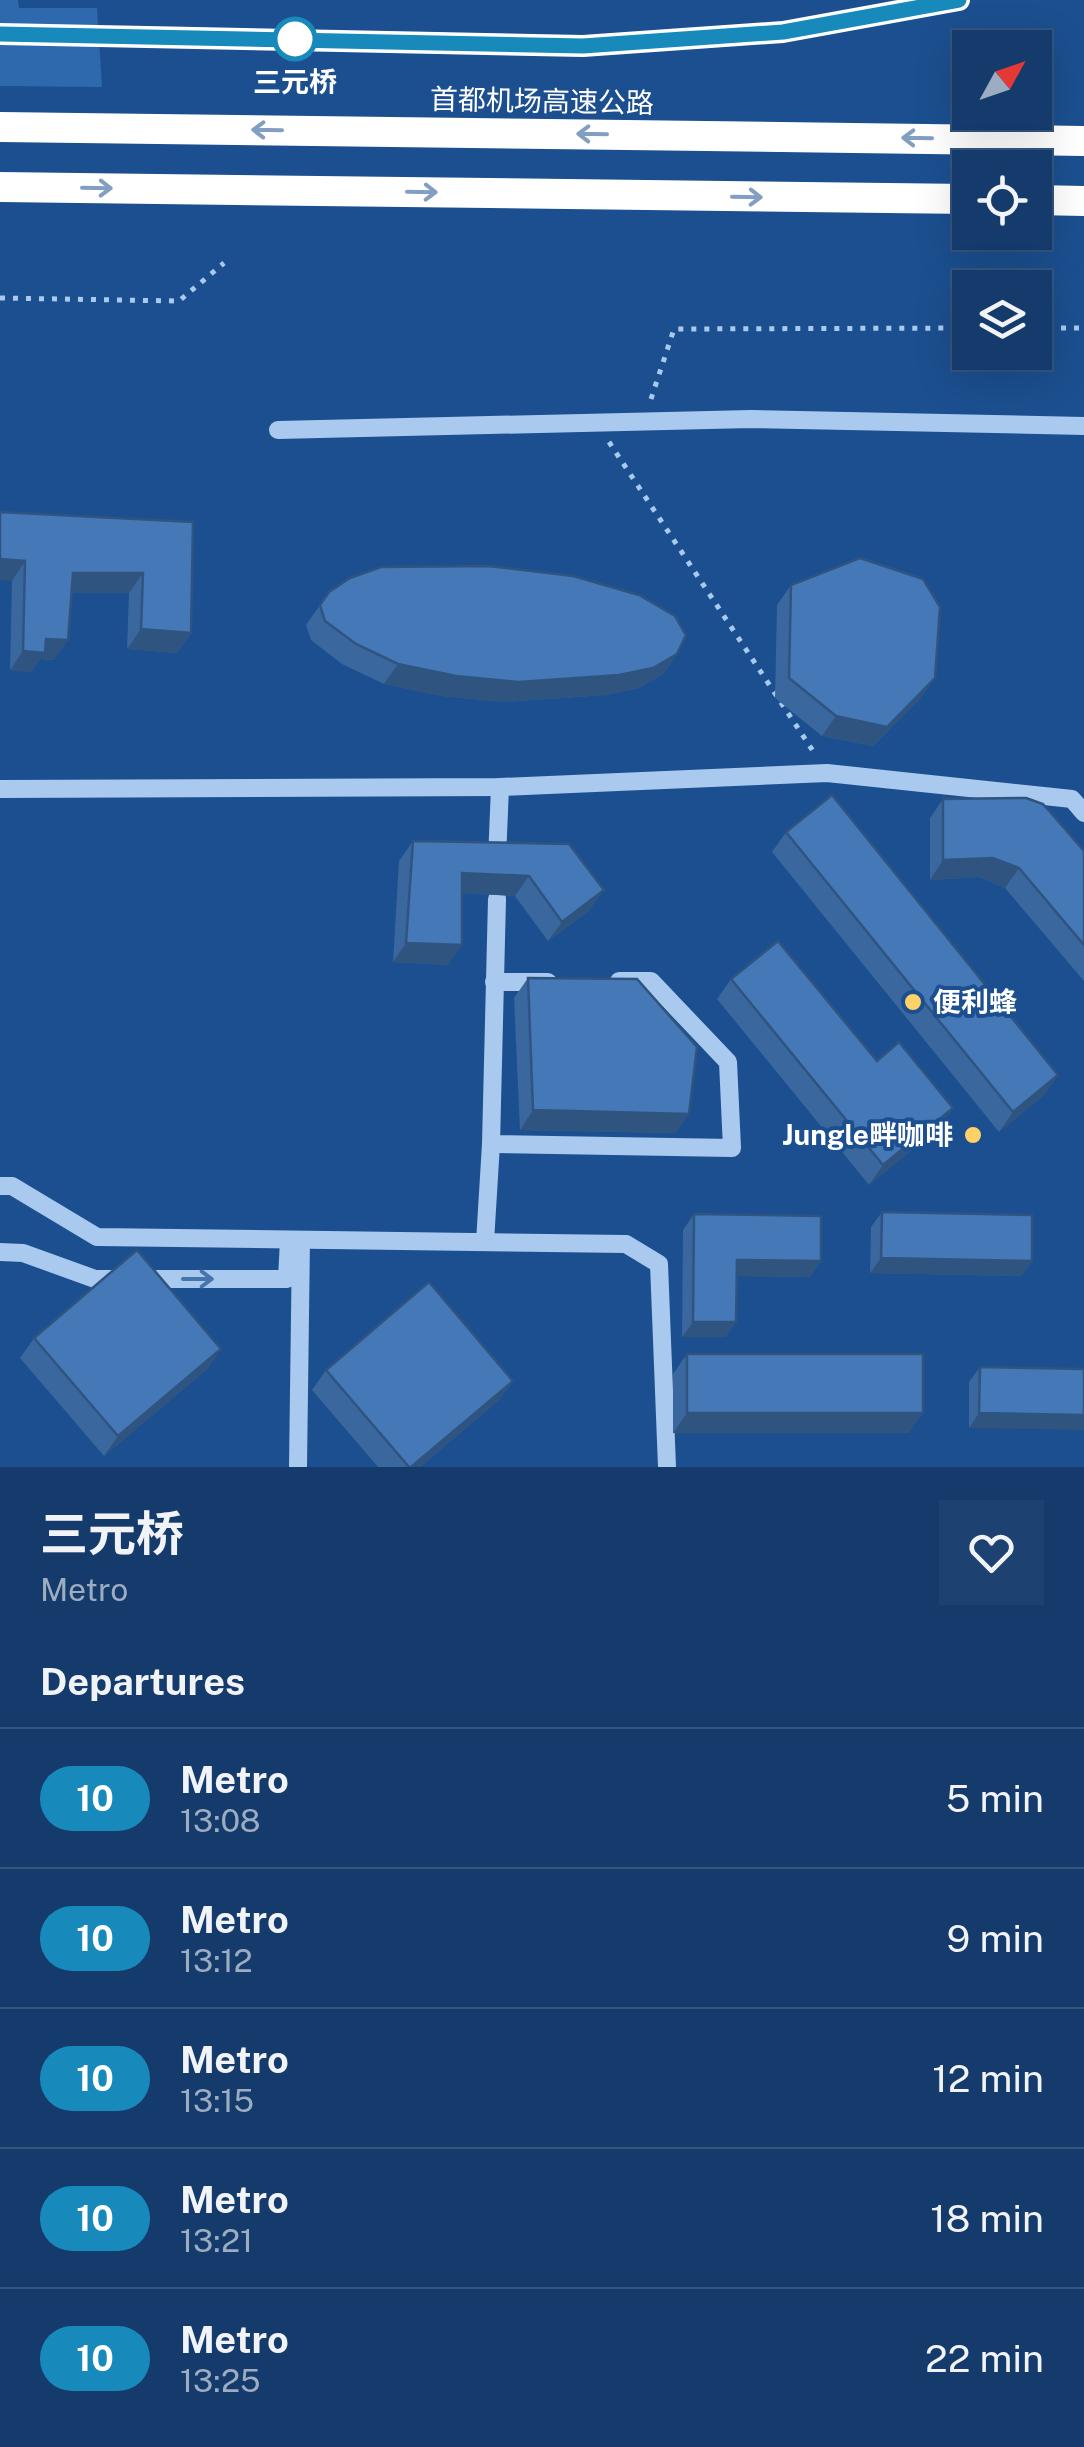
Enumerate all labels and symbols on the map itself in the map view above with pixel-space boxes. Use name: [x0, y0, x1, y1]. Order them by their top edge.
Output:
marker: 三元桥: [274, 18, 316, 60]
north arrow: [952, 30, 1052, 130]
place label: 三元桥: [253, 65, 337, 98]
street label: 首都机场高速公路: [430, 82, 654, 119]
one-way arrow: [251, 120, 284, 140]
one-way arrow: [576, 124, 608, 144]
one-way arrow: [901, 129, 933, 148]
one-way arrow: [80, 178, 113, 198]
one-way arrow: [406, 183, 438, 202]
one-way arrow: [731, 187, 763, 206]
place label: 便利蜂: [933, 985, 1017, 1018]
marker: 便利蜂: [902, 991, 924, 1013]
place label: Jungle畔咖啡: [782, 1118, 953, 1151]
marker: Jungle畔咖啡: [962, 1124, 984, 1146]
one-way arrow: [180, 1270, 213, 1288]

